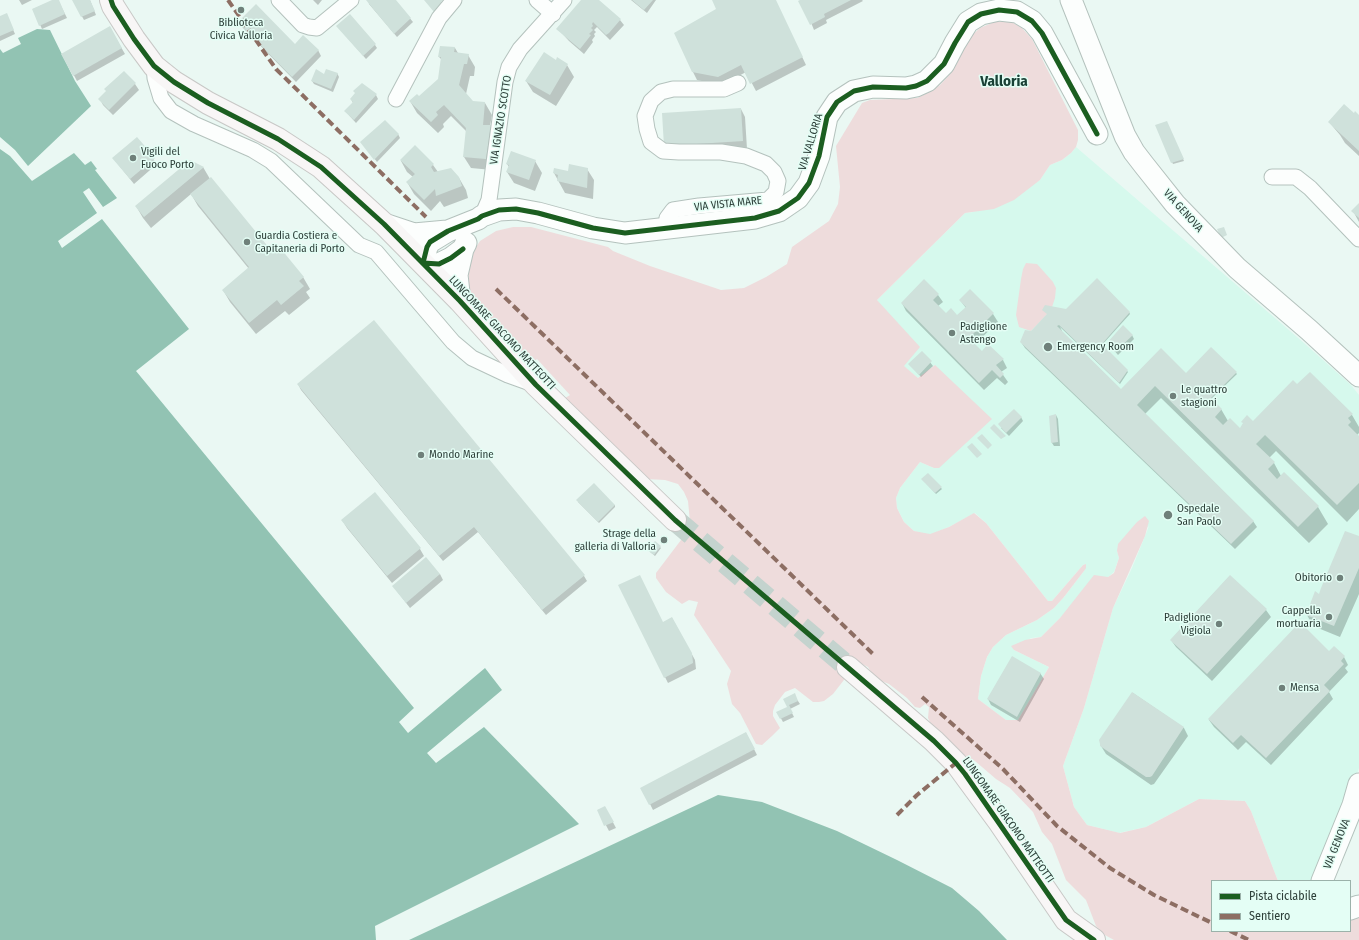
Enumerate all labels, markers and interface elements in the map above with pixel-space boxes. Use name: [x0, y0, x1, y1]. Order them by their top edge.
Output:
marker: Biblioteca Civica Valloria: [236, 5, 246, 15]
place label: Biblioteca Civica Valloria: [210, 16, 272, 42]
district label: Valloria: [980, 73, 1028, 91]
street label: VIA IGNAZIO SCOTTO: [487, 74, 515, 166]
street label: VIA VALLORIA: [796, 112, 826, 172]
place label: Vigili del Fuoco Porto: [141, 145, 194, 171]
marker: Vigili del Fuoco Porto: [128, 153, 138, 163]
street label: VIA GENOVA: [1160, 187, 1206, 235]
street label: VIA VISTA MARE: [693, 194, 763, 214]
place label: Guardia Costiera e Capitaneria di Porto: [255, 229, 345, 255]
marker: Guardia Costiera e Capitaneria di Porto: [242, 237, 252, 247]
street label: LUNGOMARE GIACOMO MATTEOTTI: [446, 274, 558, 392]
place label: Padiglione Astengo: [960, 320, 1007, 346]
marker: Padiglione Astengo: [947, 328, 957, 338]
place label: Emergency Room: [1057, 340, 1134, 354]
marker: Emergency Room: [1042, 341, 1054, 353]
place label: Le quattro stagioni: [1181, 383, 1227, 409]
marker: Le quattro stagioni: [1168, 391, 1178, 401]
place label: Mondo Marine: [429, 448, 494, 462]
marker: Mondo Marine: [416, 450, 426, 460]
place label: Ospedale San Paolo: [1177, 502, 1221, 528]
marker: Ospedale San Paolo: [1162, 509, 1174, 521]
place label: Strage della galleria di Valloria: [575, 527, 656, 553]
marker: Strage della galleria di Valloria: [659, 535, 669, 545]
place label: Obitorio: [1295, 571, 1332, 585]
marker: Obitorio: [1335, 573, 1345, 583]
place label: Cappella mortuaria: [1276, 604, 1321, 630]
place label: Padiglione Vigiola: [1164, 611, 1211, 637]
marker: Cappella mortuaria: [1324, 612, 1334, 622]
marker: Padiglione Vigiola: [1214, 619, 1224, 629]
place label: Mensa: [1290, 681, 1319, 695]
marker: Mensa: [1277, 683, 1287, 693]
street label: LUNGOMARE GIACOMO MATTEOTTI: [959, 755, 1057, 885]
street label: VIA GENOVA: [1321, 817, 1353, 871]
legend: [1211, 880, 1351, 932]
text: Pista ciclabile: [1249, 889, 1317, 903]
text: Sentiero: [1249, 909, 1290, 923]

